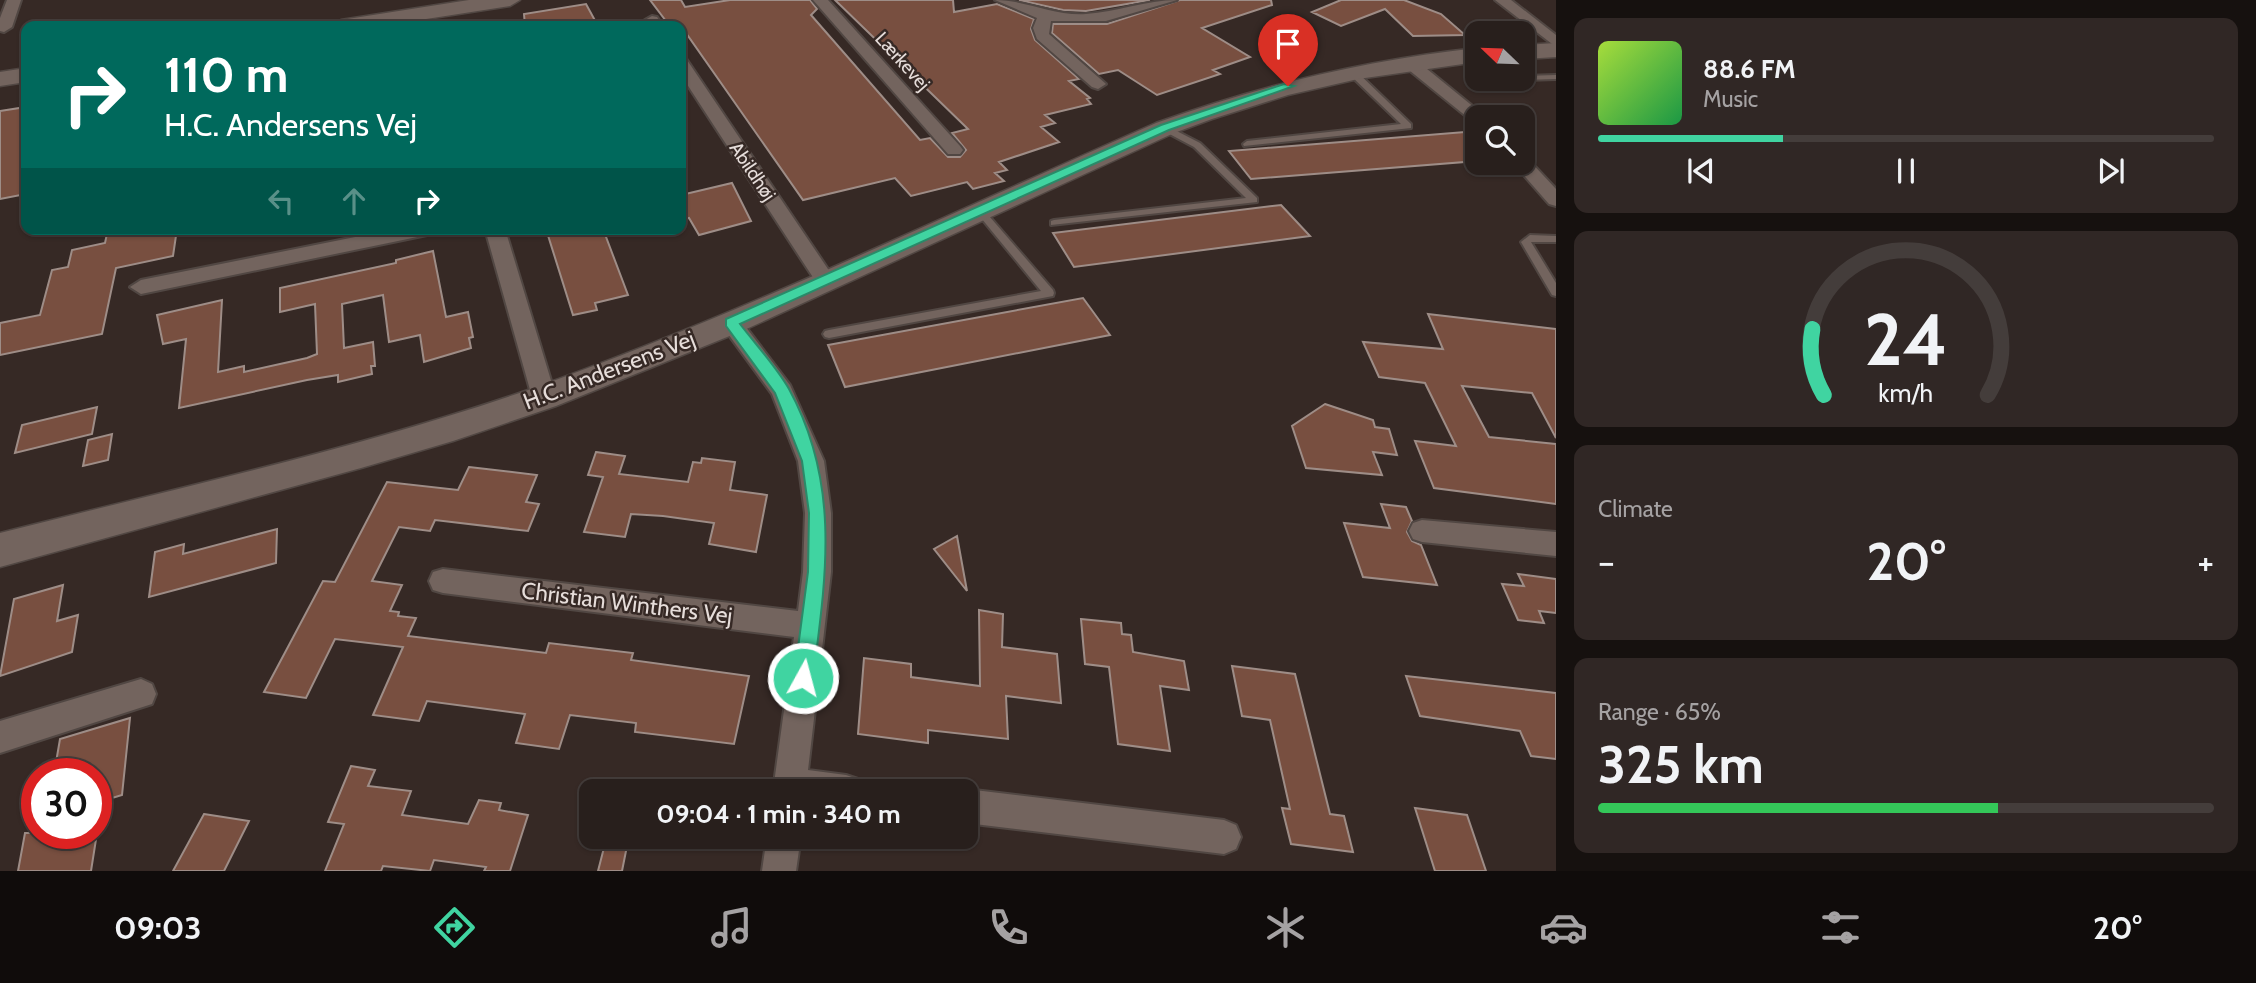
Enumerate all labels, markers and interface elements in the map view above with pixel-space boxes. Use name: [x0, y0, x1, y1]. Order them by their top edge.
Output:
pin: [1258, 14, 1318, 86]
north arrow: [1465, 21, 1535, 91]
map controls: [1465, 21, 1535, 175]
icon: arrive: [1269, 25, 1307, 63]
street label: Lærkevej: [870, 27, 935, 95]
text: 110 m: [164, 45, 288, 104]
icon: right: [49, 49, 140, 140]
text: 88.6 FM: [1703, 53, 1796, 85]
text: Music: [1703, 85, 1758, 113]
text: H.C. Andersens Vej: [164, 105, 417, 144]
button: search: [1465, 105, 1535, 175]
street label: Abildhøj: [725, 137, 781, 205]
icon: previous: [1682, 152, 1720, 190]
icon: pause: [1887, 152, 1925, 190]
icon: next: [2092, 152, 2130, 190]
icon: left: [262, 182, 300, 220]
icon: ahead: [335, 182, 373, 220]
icon: right: [408, 182, 446, 220]
text: 24: [1864, 295, 1948, 383]
street label: H.C. Andersens Vej: [519, 324, 699, 416]
text: km/h: [1879, 378, 1933, 408]
text: Climate: [1598, 495, 1673, 523]
text: 20°: [1866, 530, 1946, 593]
text: −: [1598, 538, 1615, 585]
text: +: [2197, 538, 2214, 585]
street label: Christian Winthers Vej: [520, 576, 734, 630]
position arrow: [766, 641, 840, 715]
text: Range · 65%: [1598, 698, 1721, 726]
text: 325 km: [1598, 733, 1764, 796]
speed limit sign: 30: [21, 758, 112, 849]
text: 09:04 · 1 min · 340 m: [656, 798, 901, 830]
icon: directions: [430, 903, 479, 952]
icon: music: [707, 903, 756, 952]
icon: phone: [984, 903, 1033, 952]
icon: climate: [1261, 903, 1310, 952]
icon: car: [1539, 903, 1588, 952]
icon: filters: [1816, 903, 1865, 952]
text: 09:03: [114, 908, 202, 947]
text: 20°: [2093, 908, 2142, 947]

